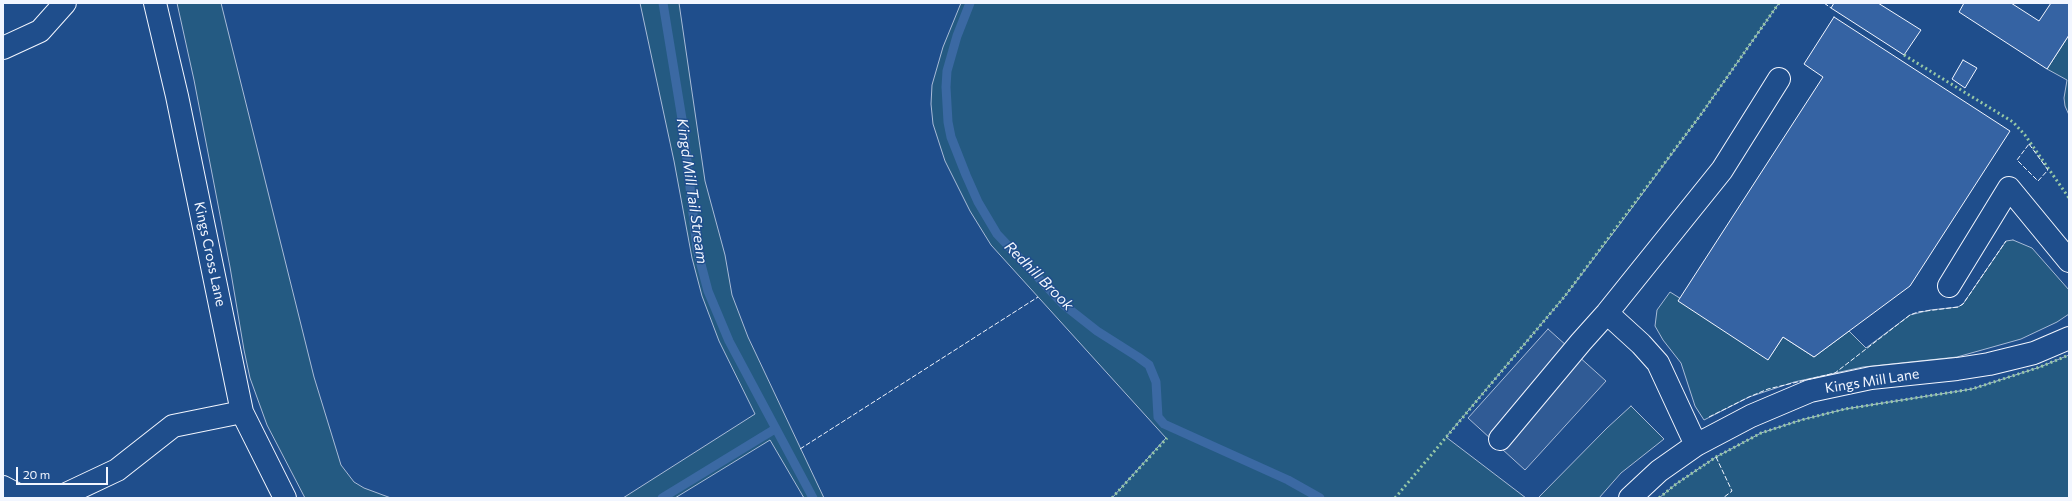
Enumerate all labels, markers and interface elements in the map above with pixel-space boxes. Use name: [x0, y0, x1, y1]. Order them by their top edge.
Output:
water label: Kingd Mill Tail Stream: [673, 117, 711, 265]
street label: Kings Cross Lane: [191, 200, 229, 308]
water label: Redhill Brook: [1001, 238, 1077, 314]
street label: Kings Mill Lane: [1824, 365, 1920, 397]
scale bar: [18, 459, 110, 485]
text: 20 m: [23, 467, 50, 481]

